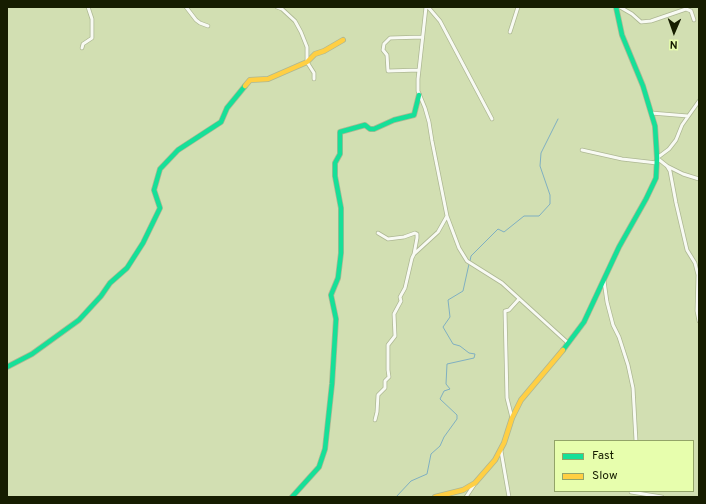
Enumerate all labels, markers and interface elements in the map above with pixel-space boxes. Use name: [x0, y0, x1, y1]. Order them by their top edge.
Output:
north arrow: [654, 12, 694, 52]
text: N: [669, 37, 678, 51]
legend: [554, 440, 694, 492]
text: Fast: [592, 448, 614, 464]
text: Slow: [592, 468, 618, 484]

